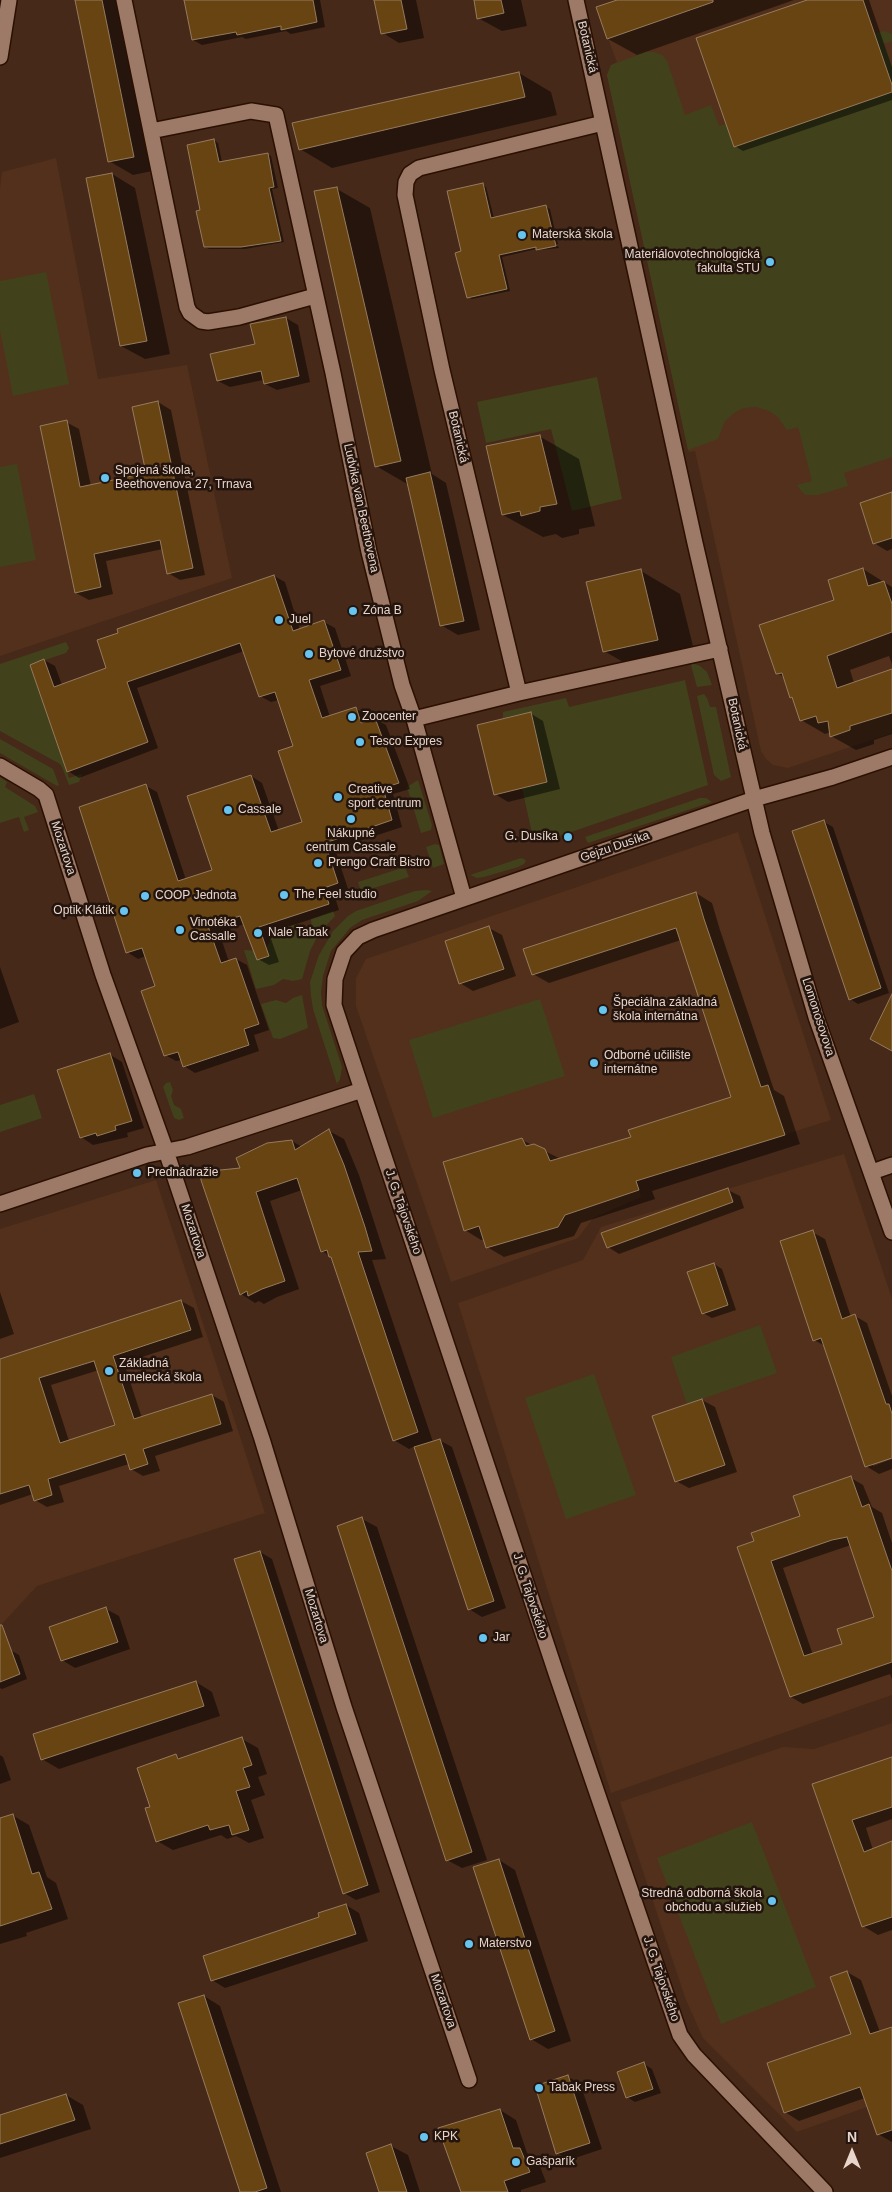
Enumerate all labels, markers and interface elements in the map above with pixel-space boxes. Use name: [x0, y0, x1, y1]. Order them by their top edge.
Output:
street label: Botanická: [574, 20, 600, 74]
place label: Materská škola: [532, 228, 613, 242]
marker: Materská škola: [516, 229, 528, 241]
place label: Materiálovotechnologická fakulta STU: [625, 248, 760, 276]
marker: Materiálovotechnologická fakulta STU: [764, 256, 776, 268]
street label: Botanická: [445, 410, 471, 464]
street label: Ludvika van Beethovena: [340, 442, 382, 574]
place label: Spojená škola, Beethovenova 27, Trnava: [115, 464, 252, 492]
marker: Spojená škola, Beethovenova 27, Trnava: [99, 472, 111, 484]
place label: Zóna B: [363, 604, 402, 618]
marker: Zóna B: [347, 605, 359, 617]
place label: Juel: [289, 613, 311, 627]
marker: Juel: [273, 614, 285, 626]
place label: Bytové družstvo: [319, 647, 404, 661]
marker: Bytové družstvo: [303, 648, 315, 660]
street label: Botanická: [724, 697, 750, 751]
place label: Zoocenter: [362, 710, 416, 724]
marker: Zoocenter: [346, 711, 358, 723]
place label: Tesco Expres: [370, 735, 442, 749]
marker: Tesco Expres: [354, 736, 366, 748]
place label: Creative sport centrum: [348, 783, 421, 811]
marker: Creative sport centrum: [332, 791, 344, 803]
place label: Cassale: [238, 803, 281, 817]
marker: Cassale: [222, 804, 234, 816]
marker: Nákupné centrum Cassale: [345, 813, 357, 825]
street label: Mozartova: [47, 819, 79, 877]
place label: Nákupné centrum Cassale: [306, 827, 396, 855]
street label: Gejzu Dusíka: [579, 828, 651, 866]
place label: G. Dusíka: [505, 830, 558, 844]
marker: G. Dusíka: [562, 831, 574, 843]
place label: Prengo Craft Bistro: [328, 856, 430, 870]
marker: Prengo Craft Bistro: [312, 857, 324, 869]
place label: The Feel studio: [294, 888, 377, 902]
place label: COOP Jednota: [155, 889, 236, 903]
marker: The Feel studio: [278, 889, 290, 901]
marker: COOP Jednota: [139, 890, 151, 902]
place label: Optik Klátik: [53, 904, 114, 918]
marker: Optik Klátik: [118, 905, 130, 917]
place label: Vinotéka Cassalle: [190, 916, 236, 944]
marker: Vinotéka Cassalle: [174, 924, 186, 936]
place label: Nale Tabak: [268, 926, 328, 940]
marker: Nale Tabak: [252, 927, 264, 939]
street label: Lomonosovova: [799, 976, 837, 1058]
place label: Špeciálna základná škola internátna: [613, 996, 717, 1024]
marker: Špeciálna základná škola internátna: [597, 1004, 609, 1016]
place label: Odborné učilište internátne: [604, 1049, 691, 1077]
marker: Odborné učilište internátne: [588, 1057, 600, 1069]
place label: Prednádražie: [147, 1166, 218, 1180]
marker: Prednádražie: [131, 1167, 143, 1179]
street label: J. G. Tajovského: [382, 1168, 424, 1256]
street label: Mozartova: [177, 1202, 209, 1260]
place label: Základná umelecká škola: [119, 1357, 202, 1385]
marker: Základná umelecká škola: [103, 1365, 115, 1377]
street label: J. G. Tajovského: [509, 1552, 551, 1640]
street label: Mozartova: [301, 1587, 331, 1645]
place label: Jar: [493, 1631, 510, 1645]
marker: Jar: [477, 1632, 489, 1644]
place label: Stredná odborná škola obchodu a služieb: [641, 1887, 762, 1915]
marker: Stredná odborná škola obchodu a služieb: [766, 1895, 778, 1907]
street label: J. G. Tajovského: [640, 1935, 682, 2023]
place label: Materstvo: [479, 1937, 532, 1951]
marker: Materstvo: [463, 1938, 475, 1950]
street label: Mozartova: [427, 1972, 459, 2030]
place label: Tabak Press: [549, 2081, 615, 2095]
marker: Tabak Press: [533, 2082, 545, 2094]
north arrow: [827, 2127, 877, 2177]
text: N: [847, 2129, 857, 2145]
place label: KPK: [434, 2130, 458, 2144]
marker: KPK: [418, 2131, 430, 2143]
place label: Gašparík: [526, 2155, 575, 2169]
marker: Gašparík: [510, 2156, 522, 2168]

